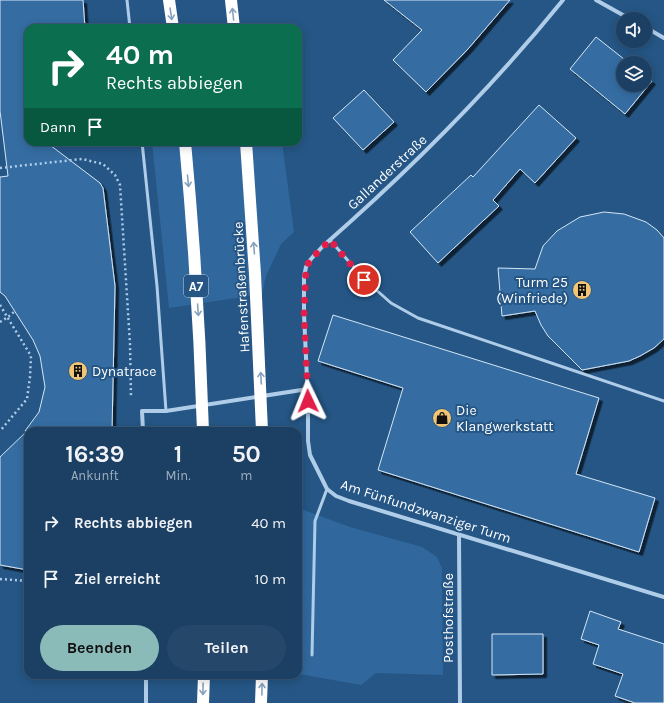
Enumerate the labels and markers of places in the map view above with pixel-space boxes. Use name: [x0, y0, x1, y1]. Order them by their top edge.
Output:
pin: [347, 263, 381, 297]
place label: Turm 25 (Winfriede): [496, 274, 568, 307]
building icon: Turm 25 (Winfriede): [571, 279, 593, 301]
building icon: Dynatrace: [67, 360, 89, 382]
place label: Dynatrace: [92, 363, 156, 380]
place label: Die Klangwerkstatt: [456, 402, 554, 435]
shop icon: Die Klangwerkstatt: [431, 407, 453, 429]

